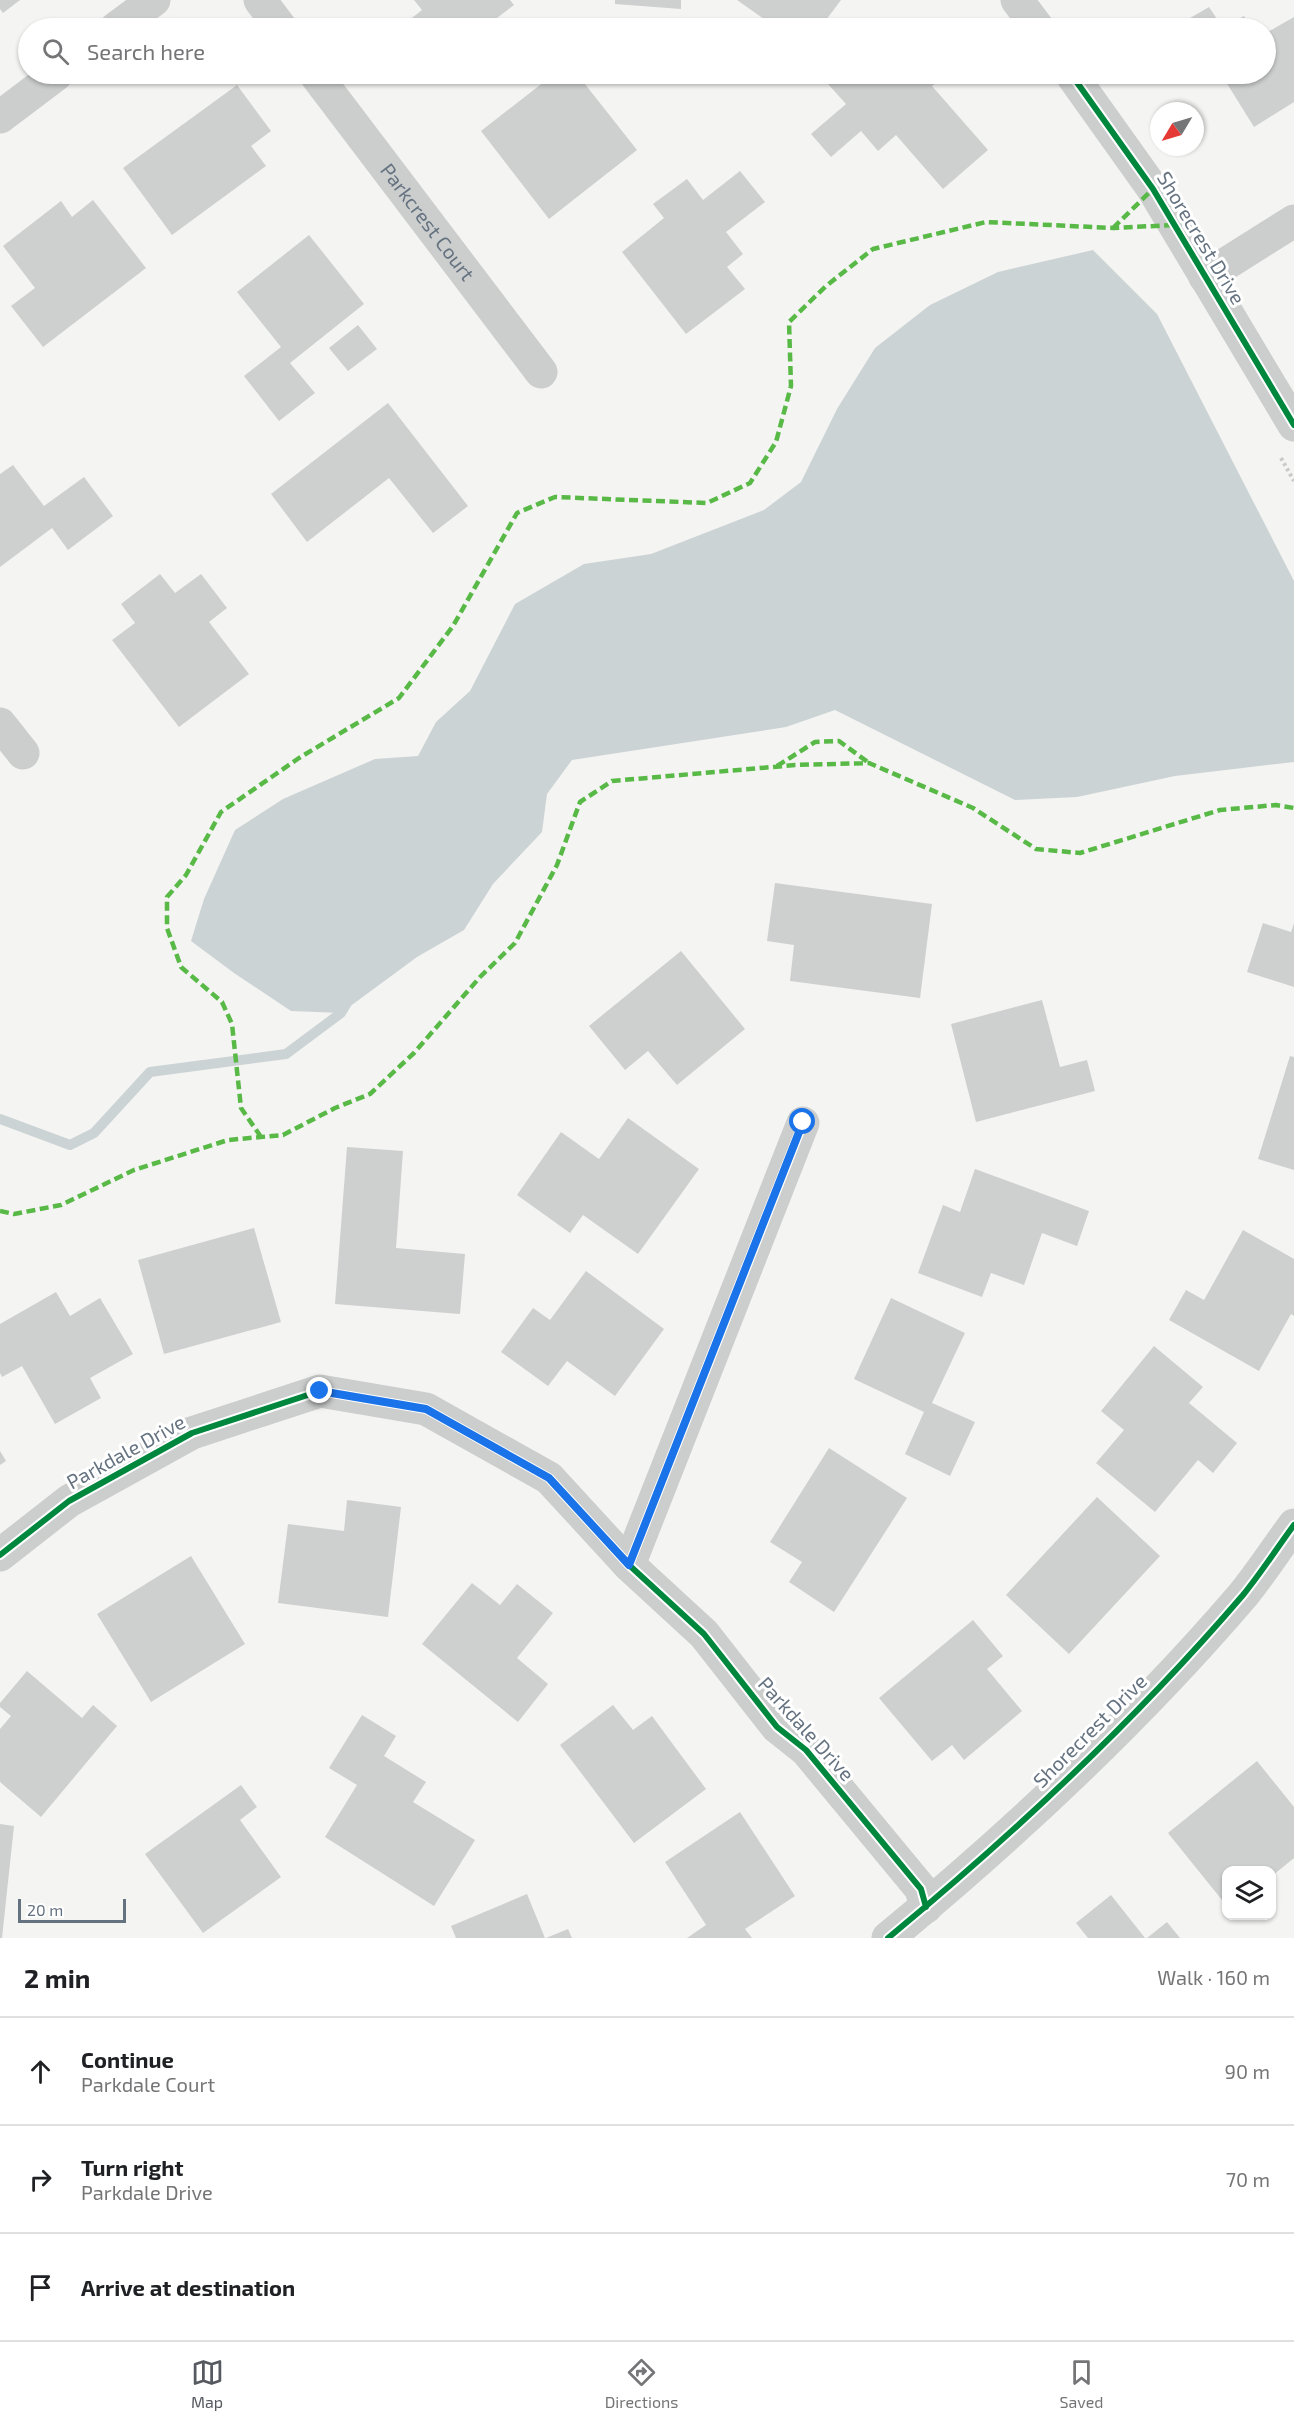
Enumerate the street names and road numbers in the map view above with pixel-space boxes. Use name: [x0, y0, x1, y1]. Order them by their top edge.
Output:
street label: Parkcrest Court: [376, 158, 481, 285]
street label: Shorecrest Drive: [1153, 167, 1251, 308]
street label: Parkdale Drive: [62, 1409, 189, 1494]
street label: Shorecrest Drive: [1028, 1669, 1151, 1792]
street label: Parkdale Drive: [754, 1671, 860, 1785]

